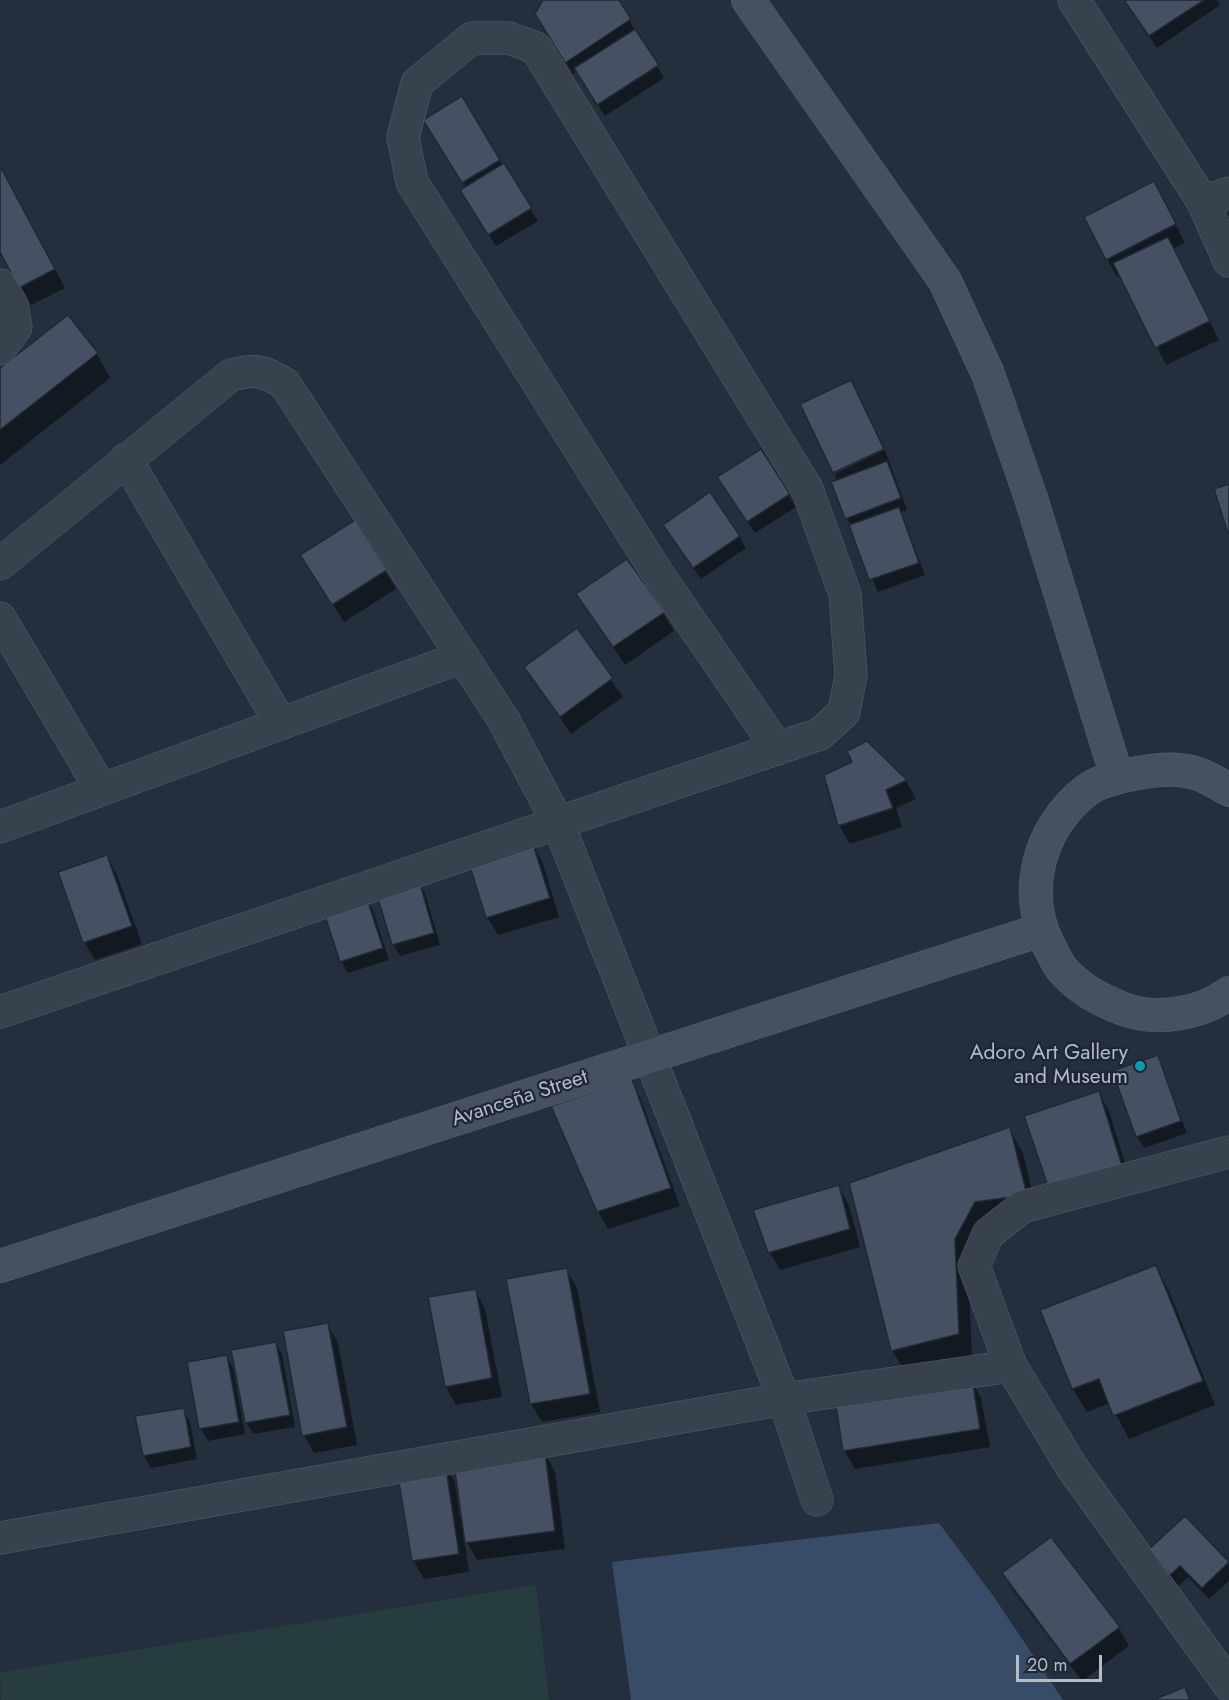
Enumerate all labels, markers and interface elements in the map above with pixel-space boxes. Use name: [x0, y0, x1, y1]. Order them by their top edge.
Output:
place label: Adoro Art Gallery and Museum: [970, 1041, 1128, 1091]
marker: Adoro Art Gallery and Museum: [1133, 1059, 1147, 1073]
street label: Avanceña Street: [449, 1065, 591, 1133]
scale bar: [1019, 1643, 1104, 1681]
text: 20 m: [1027, 1652, 1067, 1678]

